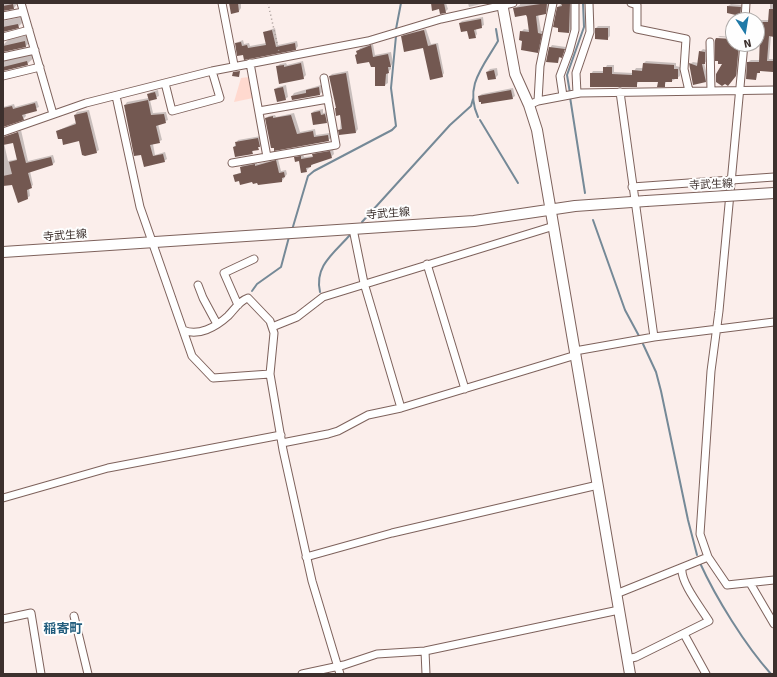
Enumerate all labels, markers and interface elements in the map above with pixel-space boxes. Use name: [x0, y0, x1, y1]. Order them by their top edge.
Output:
north arrow: [725, 12, 765, 52]
text: N: [742, 36, 752, 50]
street label: 寺武生線: [689, 177, 733, 193]
street label: 寺武生線: [366, 206, 410, 222]
street label: 寺武生線: [43, 228, 87, 244]
district label: 稲寄町: [44, 622, 82, 638]

